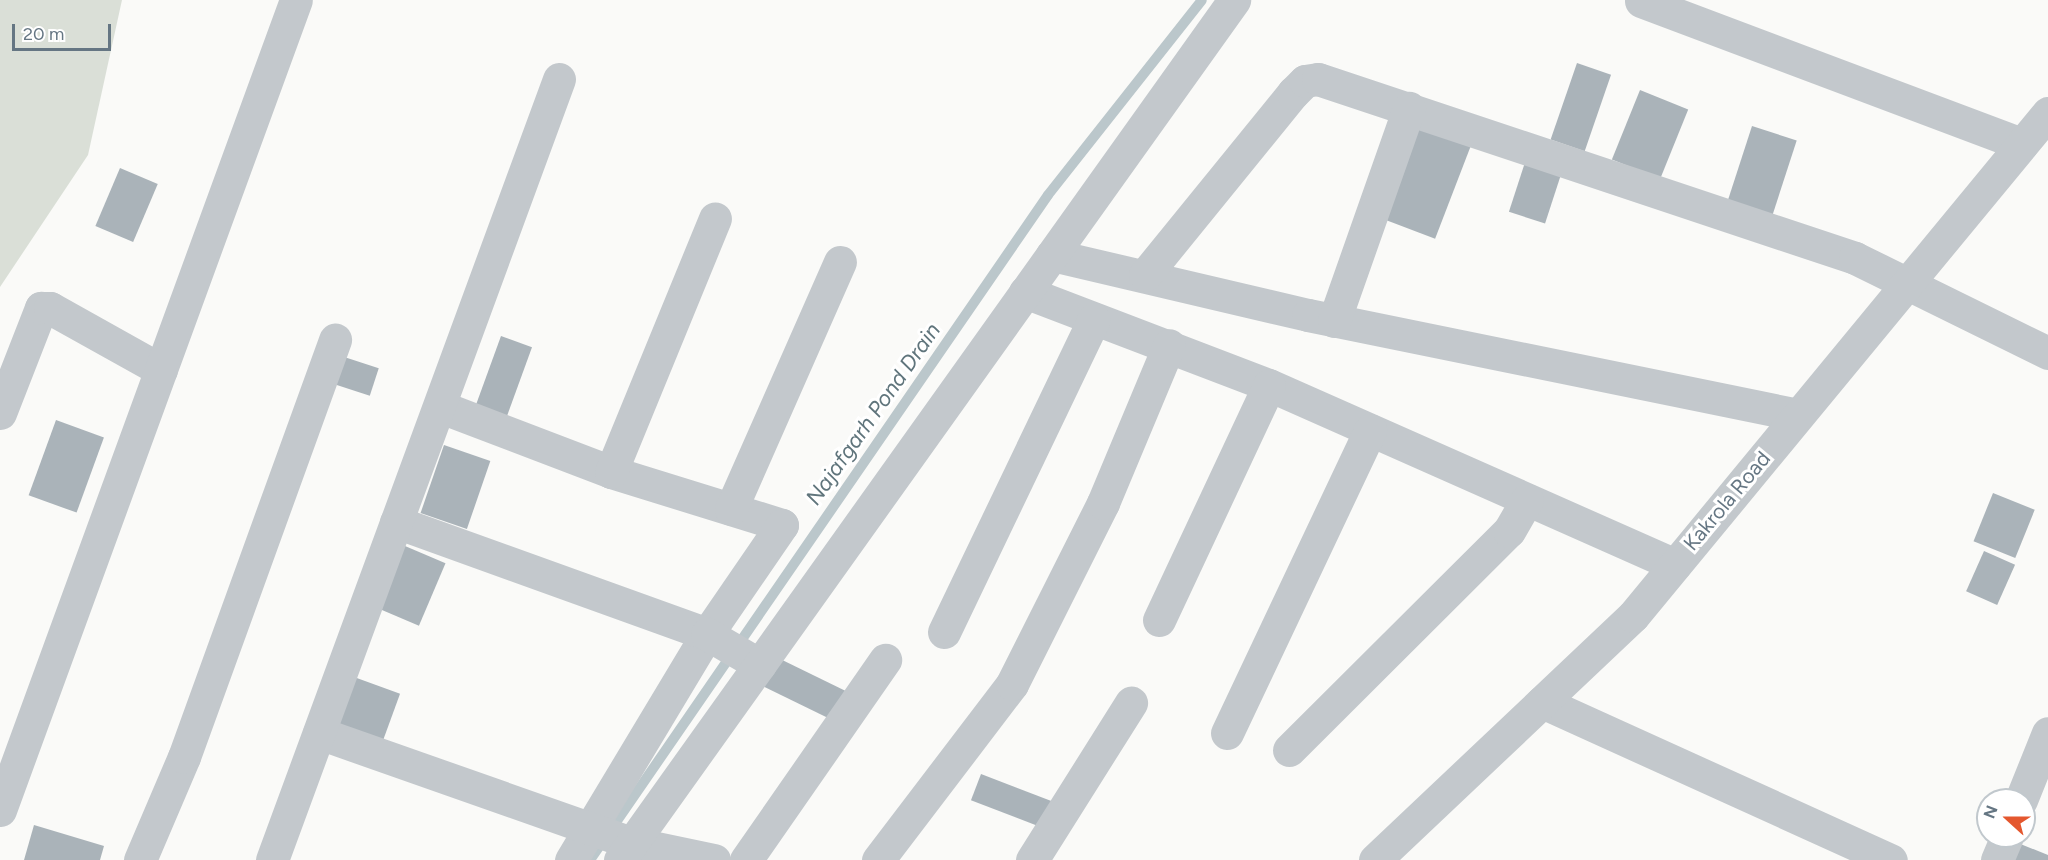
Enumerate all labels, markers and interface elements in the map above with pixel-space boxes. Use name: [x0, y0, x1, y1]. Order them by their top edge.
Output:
scale bar: [15, 12, 114, 50]
text: 20 m: [23, 23, 64, 45]
water label: Najafgarh Pond Drain: [800, 318, 946, 510]
street label: Kakrola Road: [1678, 446, 1776, 556]
north arrow: [1976, 788, 2036, 848]
text: N: [1980, 803, 2002, 821]

